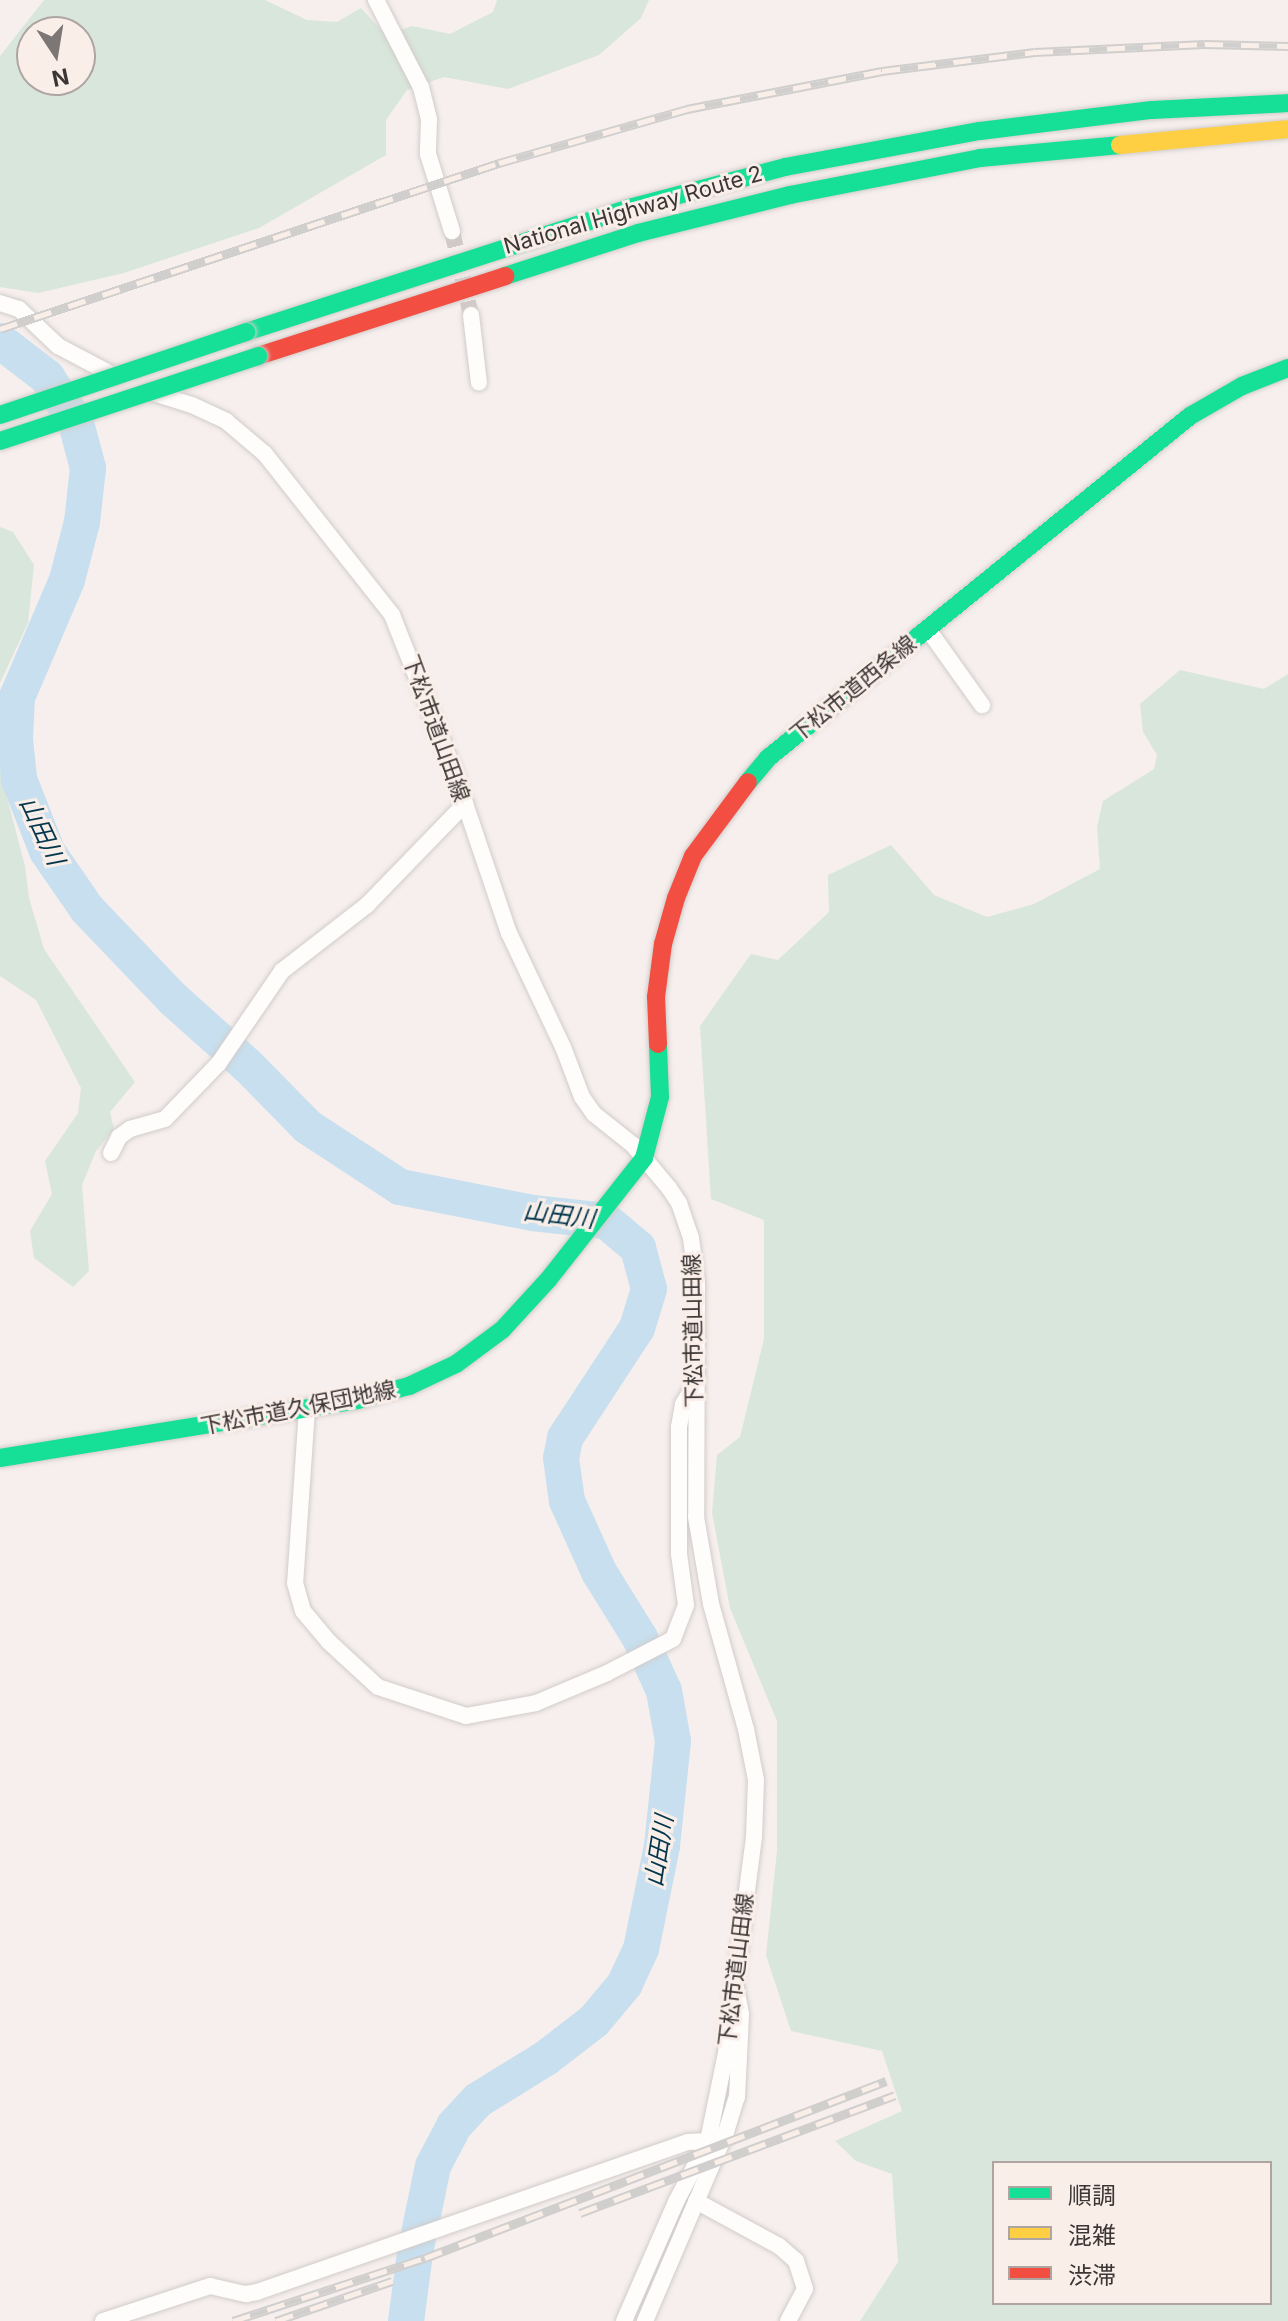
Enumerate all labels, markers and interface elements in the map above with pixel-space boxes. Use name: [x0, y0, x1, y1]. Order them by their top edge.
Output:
north arrow: [16, 16, 96, 96]
text: N: [50, 63, 71, 92]
street label: National Highway Route 2: [501, 160, 765, 260]
street label: 下松市道西条線: [785, 630, 921, 748]
street label: 下松市道山田線: [397, 651, 475, 805]
water label: 山田川: [14, 792, 70, 870]
water label: 山田川: [522, 1196, 596, 1234]
street label: 下松市道山田線: [678, 1254, 708, 1408]
street label: 下松市道久保団地線: [198, 1376, 398, 1440]
water label: 山田川: [639, 1813, 679, 1889]
street label: 下松市道山田線: [714, 1892, 758, 2048]
legend: [992, 2161, 1272, 2305]
text: 順調: [1068, 2181, 1116, 2210]
text: 混雑: [1068, 2221, 1116, 2250]
text: 渋滞: [1068, 2261, 1116, 2290]

